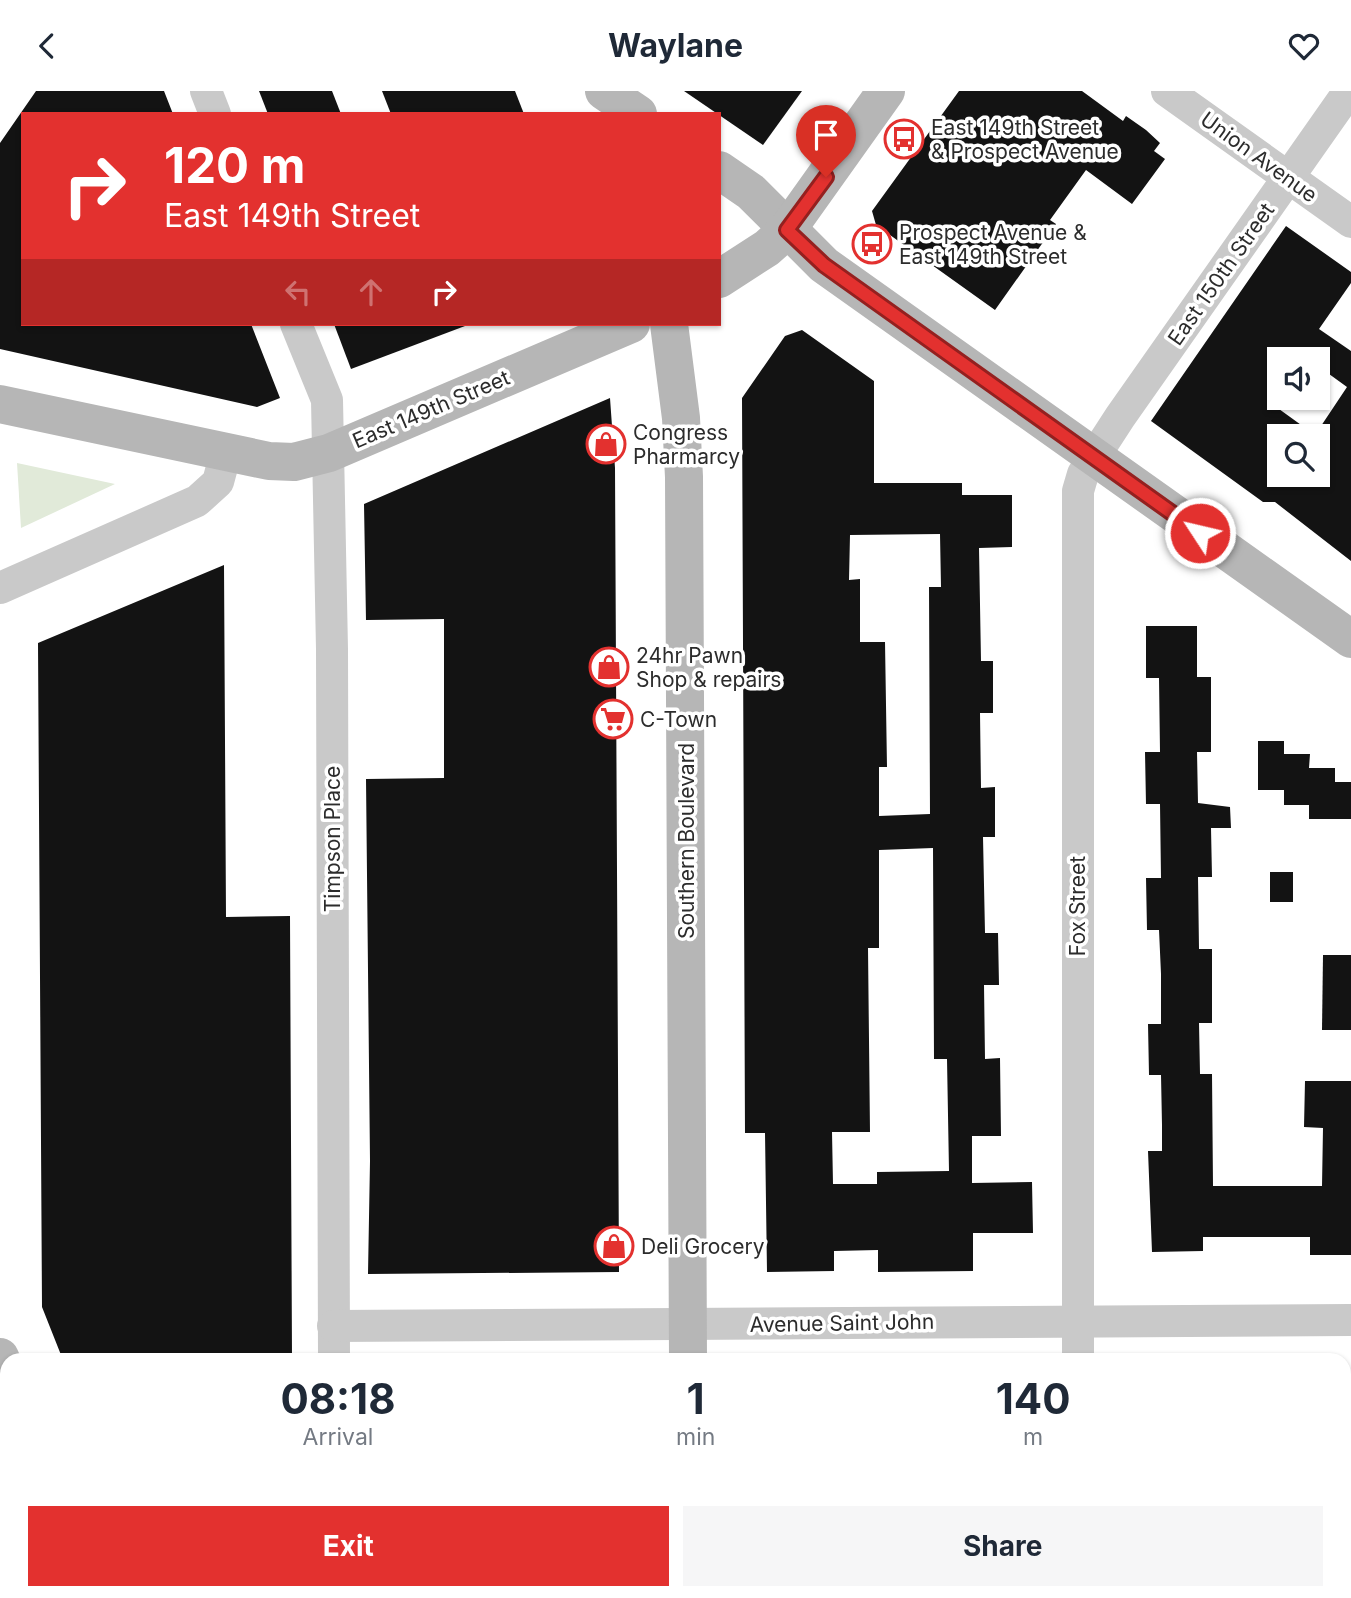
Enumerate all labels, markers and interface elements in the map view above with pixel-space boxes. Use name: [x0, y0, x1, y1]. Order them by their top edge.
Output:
text: Waylane: [608, 26, 743, 65]
icon: back: [28, 27, 66, 65]
icon: heart: [1285, 27, 1323, 65]
pin: [796, 105, 856, 177]
street label: Union Avenue: [1196, 106, 1322, 208]
place label: East 149th Street & Prospect Avenue: [931, 115, 1119, 164]
icon: arrive: [807, 116, 845, 154]
bus stop icon: East 149th Street & Prospect Avenue: [883, 118, 925, 160]
text: 120 m: [164, 136, 305, 195]
icon: right: [49, 140, 140, 231]
text: East 149th Street: [164, 196, 420, 235]
street label: East 150th Street: [1163, 198, 1279, 350]
place label: Prospect Avenue & East 149th Street: [899, 220, 1087, 269]
bus stop icon: Prospect Avenue & East 149th Street: [851, 223, 893, 265]
icon: left: [279, 273, 317, 311]
icon: ahead: [352, 273, 390, 311]
icon: right: [425, 273, 463, 311]
map controls: [1267, 347, 1330, 487]
button: sound: [1267, 347, 1330, 410]
street label: East 149th Street: [349, 365, 513, 453]
place label: Congress Pharmarcy: [633, 420, 740, 469]
shop icon: Congress Pharmarcy: [585, 423, 627, 465]
button: search: [1267, 424, 1330, 487]
position arrow: [1163, 496, 1237, 570]
place label: 24hr Pawn Shop & repairs: [636, 643, 781, 692]
shop icon: 24hr Pawn Shop & repairs: [588, 646, 630, 688]
supermarket icon: C-Town: [592, 698, 634, 740]
place label: C-Town: [640, 707, 717, 732]
street label: Southern Boulevard: [674, 743, 699, 939]
street label: Timpson Place: [320, 766, 345, 912]
street label: Fox Street: [1065, 856, 1090, 956]
shop icon: Deli Grocery: [593, 1225, 635, 1267]
place label: Deli Grocery: [641, 1234, 765, 1259]
street label: Avenue Saint John: [749, 1309, 935, 1337]
text: 08:18: [280, 1373, 396, 1424]
text: 1: [687, 1373, 705, 1424]
text: 140: [996, 1373, 1071, 1424]
text: Arrival: [303, 1423, 373, 1451]
text: min: [676, 1423, 715, 1451]
text: m: [1023, 1423, 1043, 1451]
button: Exit: [28, 1506, 669, 1586]
button: Share: [683, 1506, 1323, 1586]

